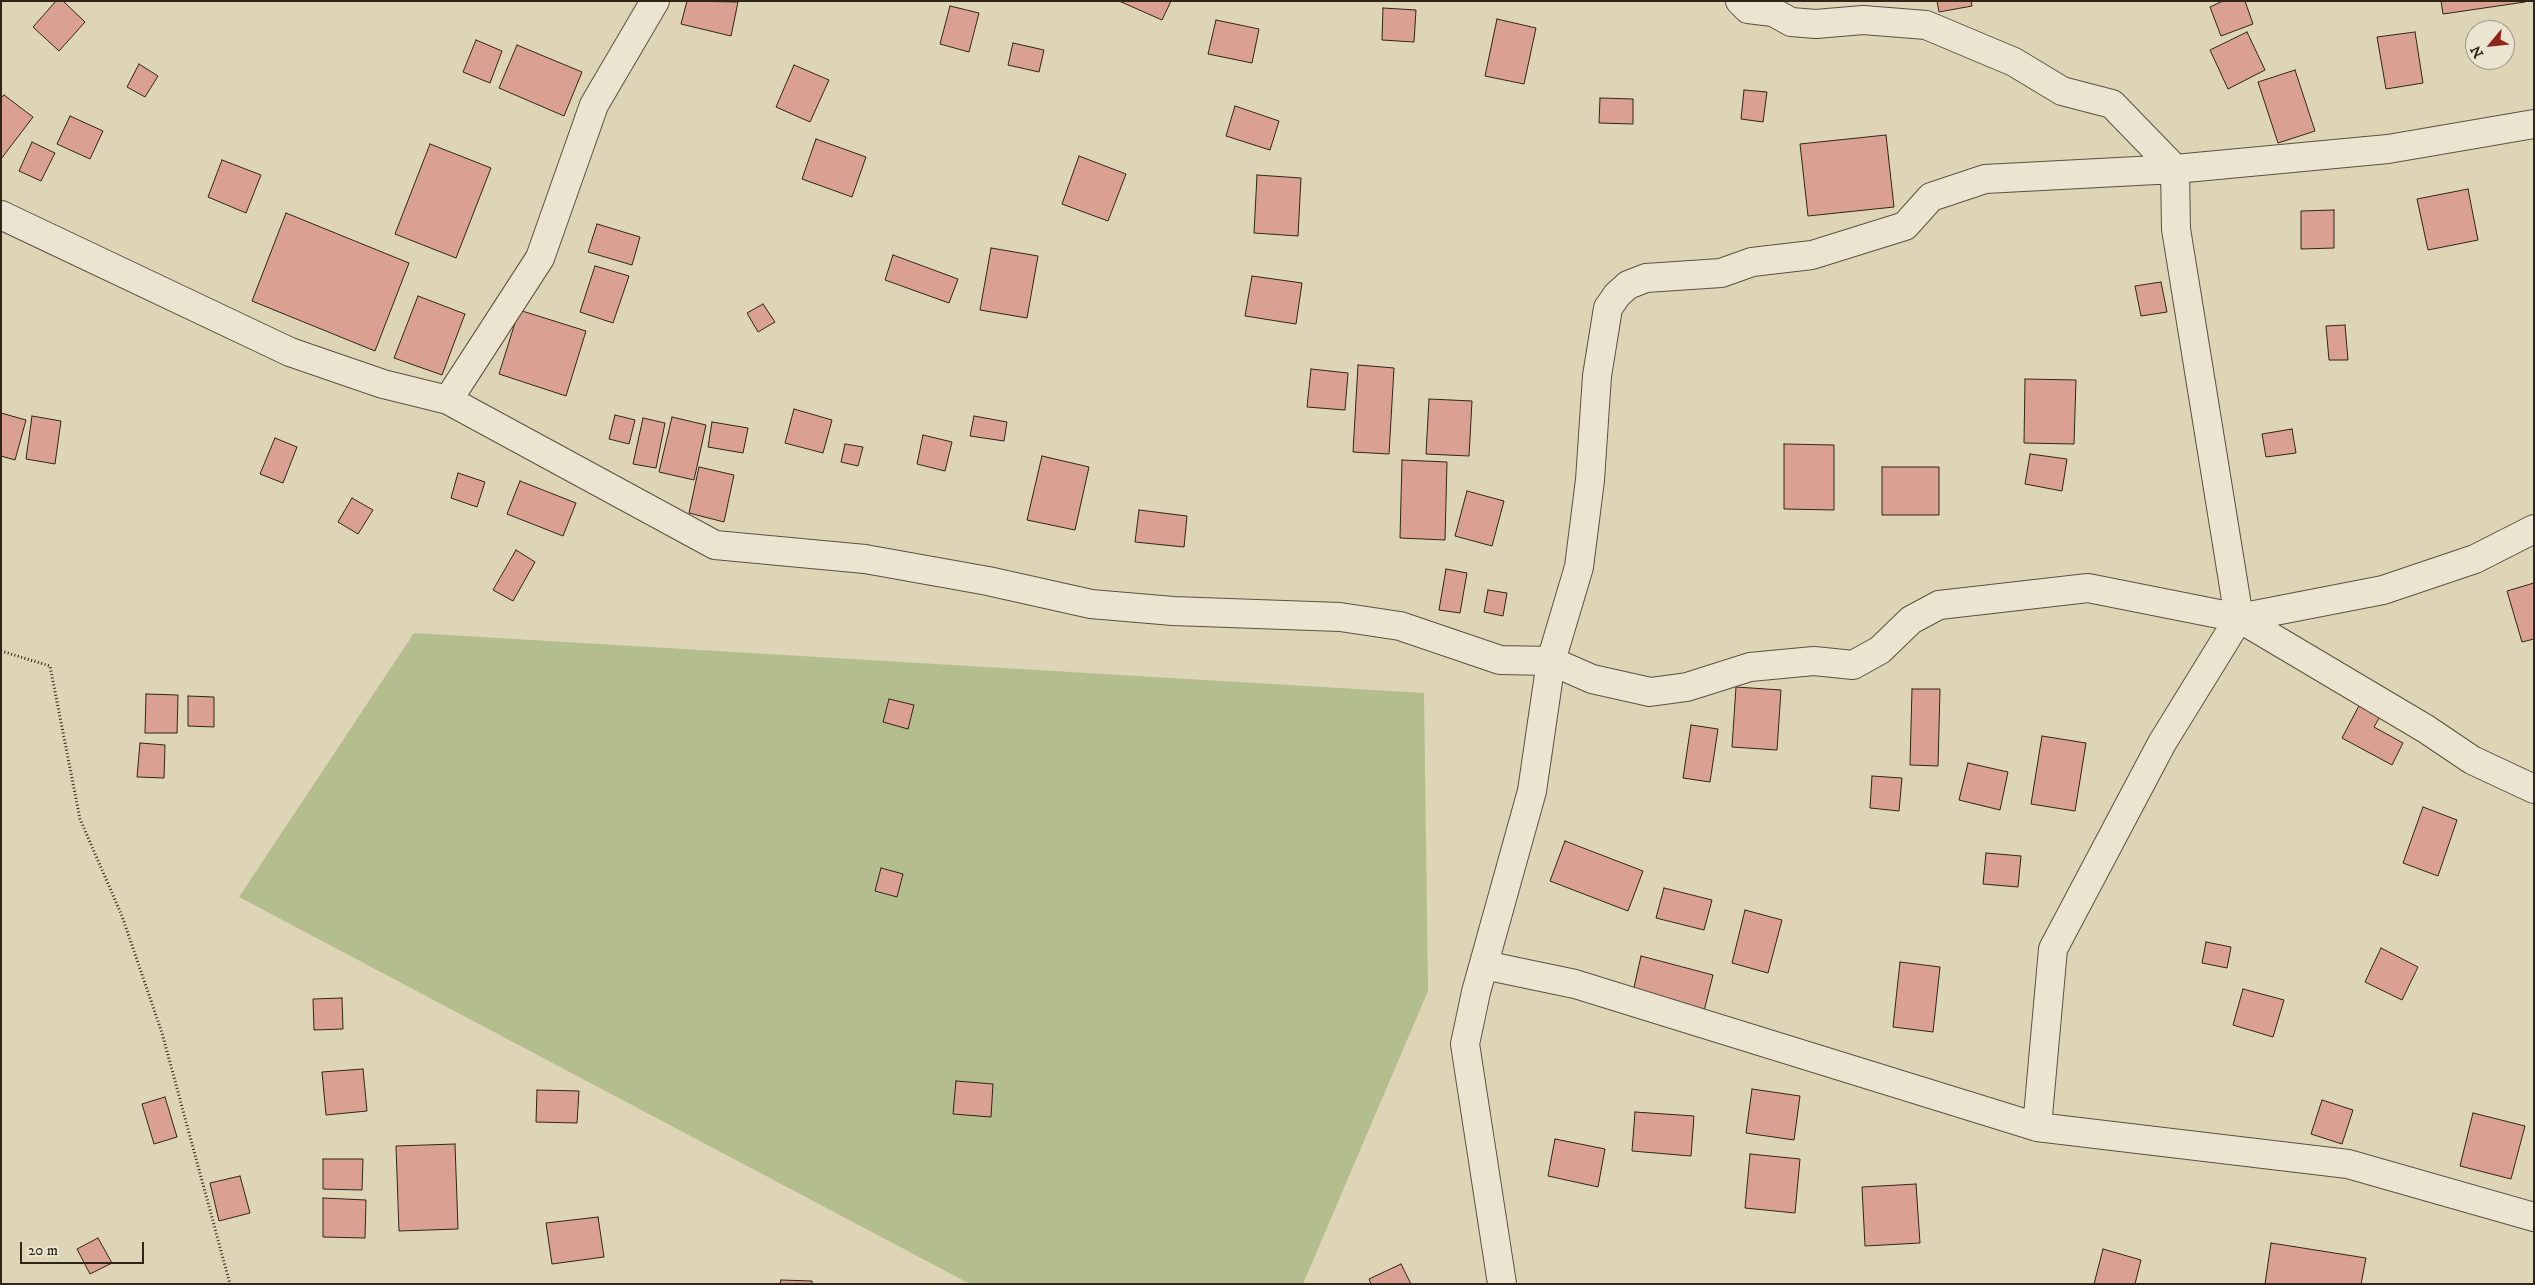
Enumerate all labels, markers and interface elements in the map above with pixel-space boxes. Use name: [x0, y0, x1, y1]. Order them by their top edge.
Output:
north arrow: [2465, 20, 2515, 70]
text: N: [2467, 42, 2488, 61]
scale bar: [22, 1232, 146, 1264]
text: 20 m: [28, 1241, 58, 1260]

